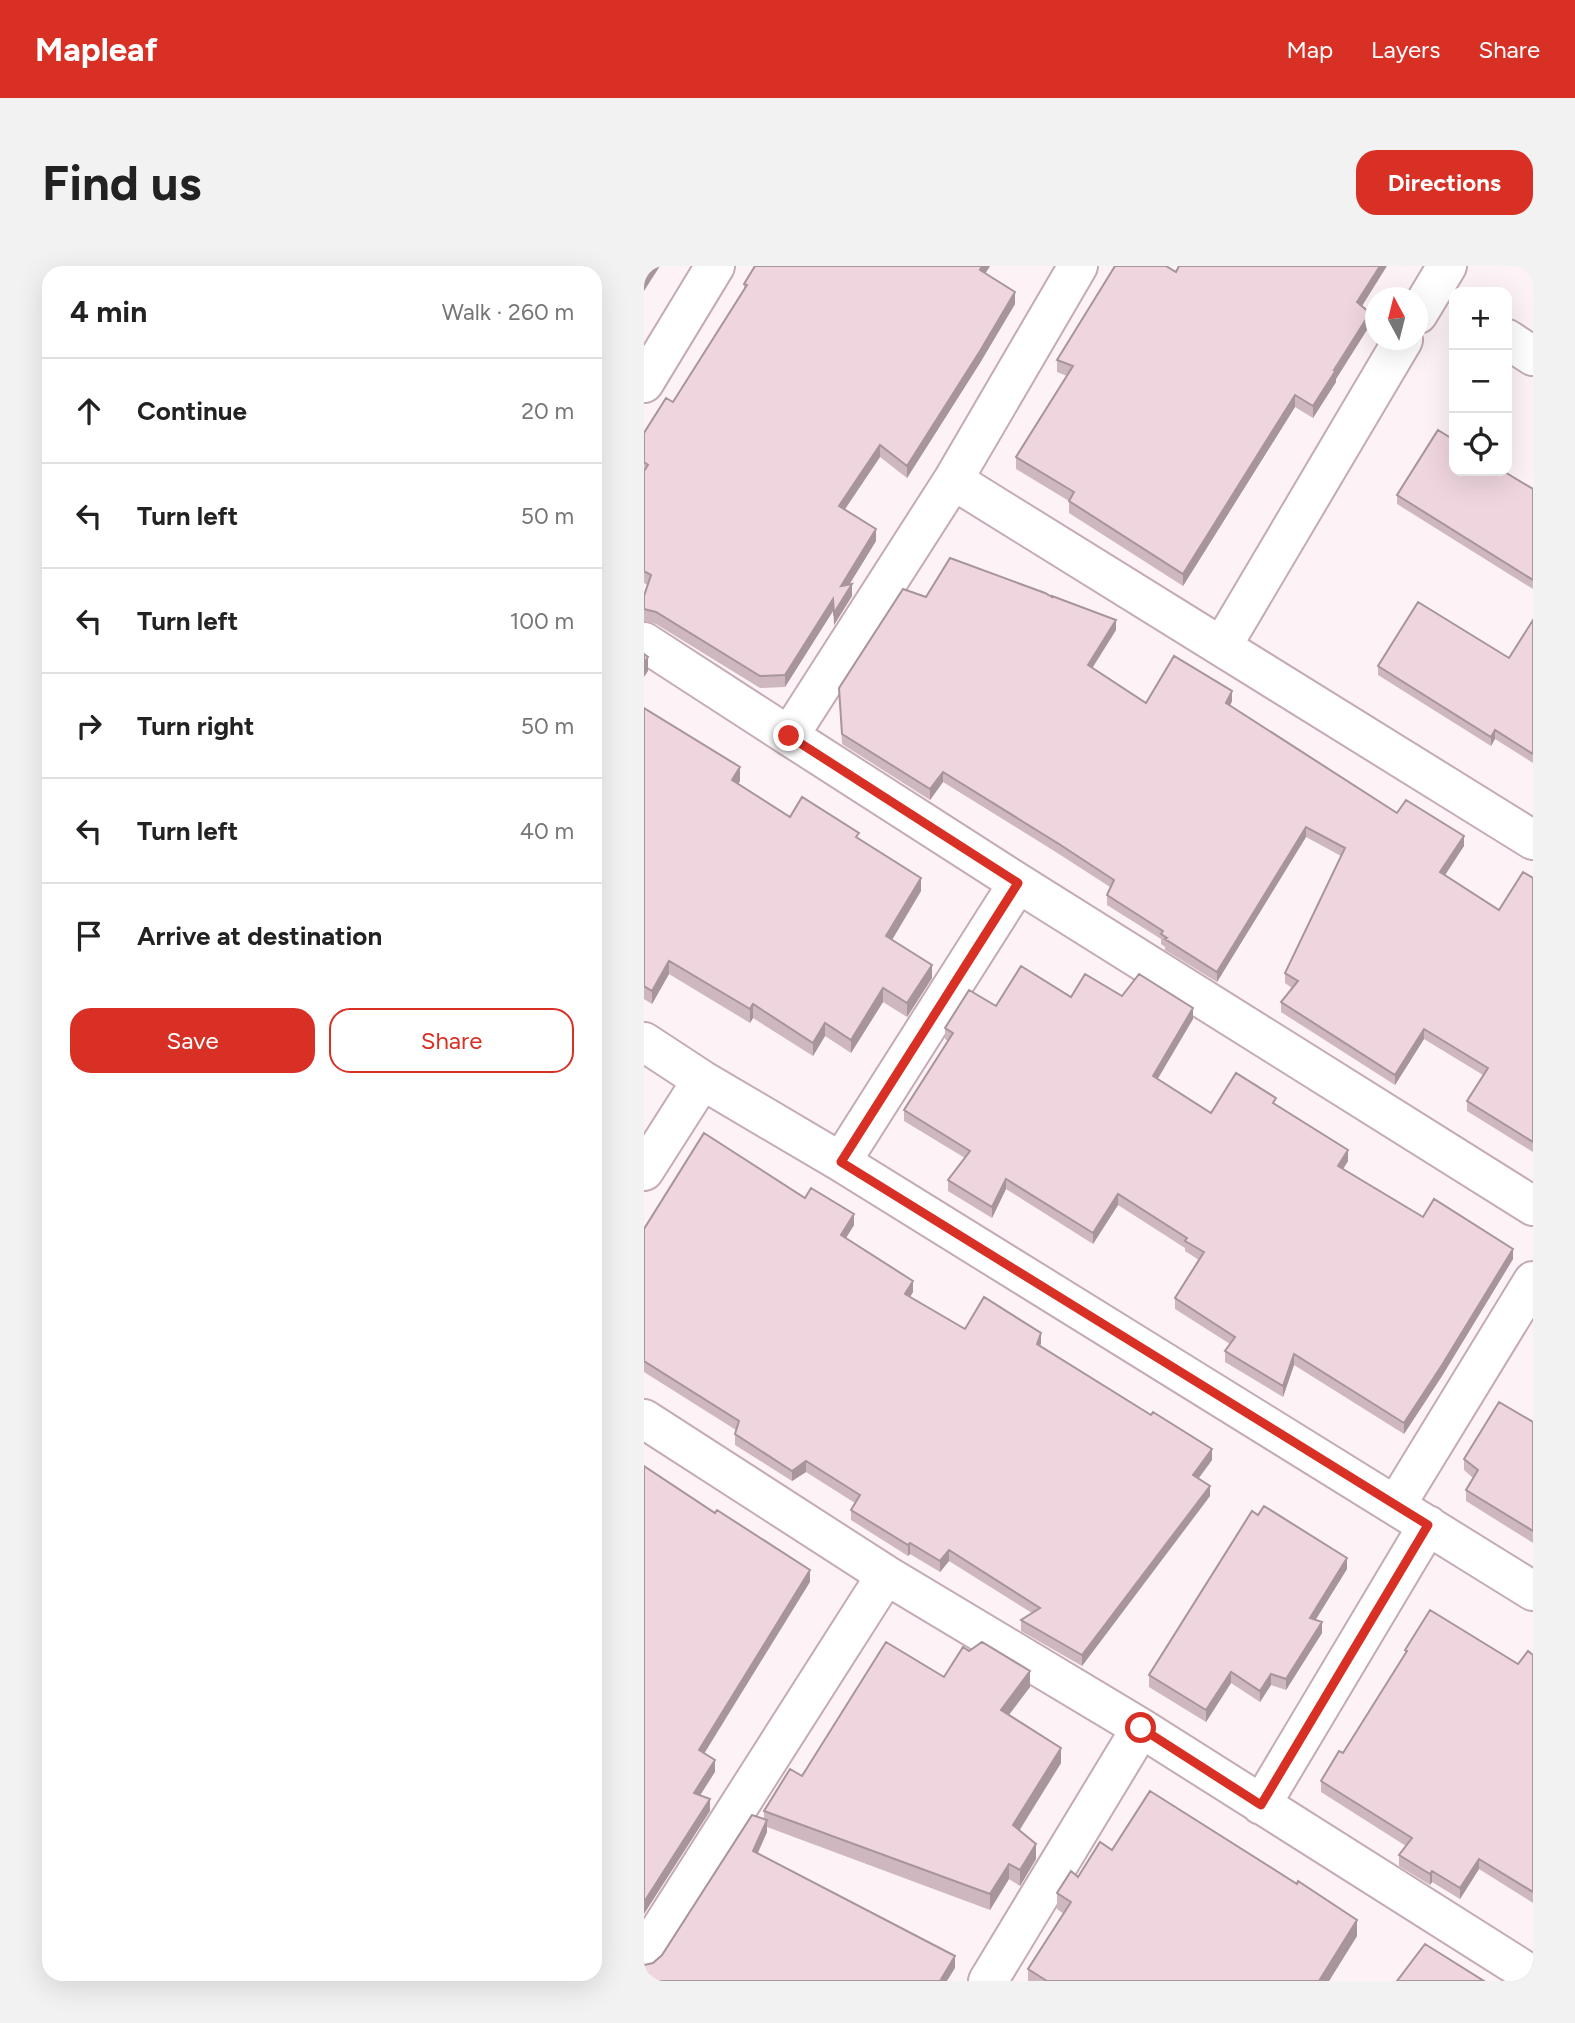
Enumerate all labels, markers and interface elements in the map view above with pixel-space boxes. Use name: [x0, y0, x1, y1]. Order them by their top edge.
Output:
text: Mapleaf: [35, 30, 158, 69]
text: Map: [1286, 35, 1333, 64]
text: Layers: [1371, 35, 1440, 64]
text: Share: [1478, 35, 1540, 64]
button: Directions: [1356, 150, 1533, 215]
text: Find us: [42, 153, 201, 212]
north arrow: [1365, 287, 1428, 350]
map controls: [1449, 287, 1512, 476]
button: +: [1449, 287, 1512, 350]
text: 4 min: [70, 293, 147, 330]
text: Walk · 260 m: [442, 298, 574, 326]
button: −: [1449, 350, 1512, 413]
icon: ahead: [70, 392, 108, 430]
text: Continue: [137, 395, 247, 427]
text: 20 m: [521, 397, 574, 425]
button: locate: [1449, 413, 1512, 476]
icon: left: [70, 497, 108, 535]
text: Turn left: [137, 500, 238, 532]
text: 50 m: [521, 502, 574, 530]
icon: left: [70, 602, 108, 640]
text: Turn left: [137, 605, 238, 637]
text: 100 m: [510, 607, 574, 635]
icon: right: [70, 707, 108, 745]
text: Turn right: [137, 710, 254, 742]
text: 50 m: [521, 712, 574, 740]
route end: [773, 720, 804, 751]
icon: left: [70, 812, 108, 850]
text: Turn left: [137, 815, 238, 847]
text: 40 m: [520, 817, 574, 845]
icon: arrive: [70, 917, 108, 955]
text: Arrive at destination: [137, 920, 382, 952]
button: Save: [70, 1008, 315, 1073]
button: Share: [329, 1008, 574, 1073]
route start: [1125, 1712, 1156, 1743]

